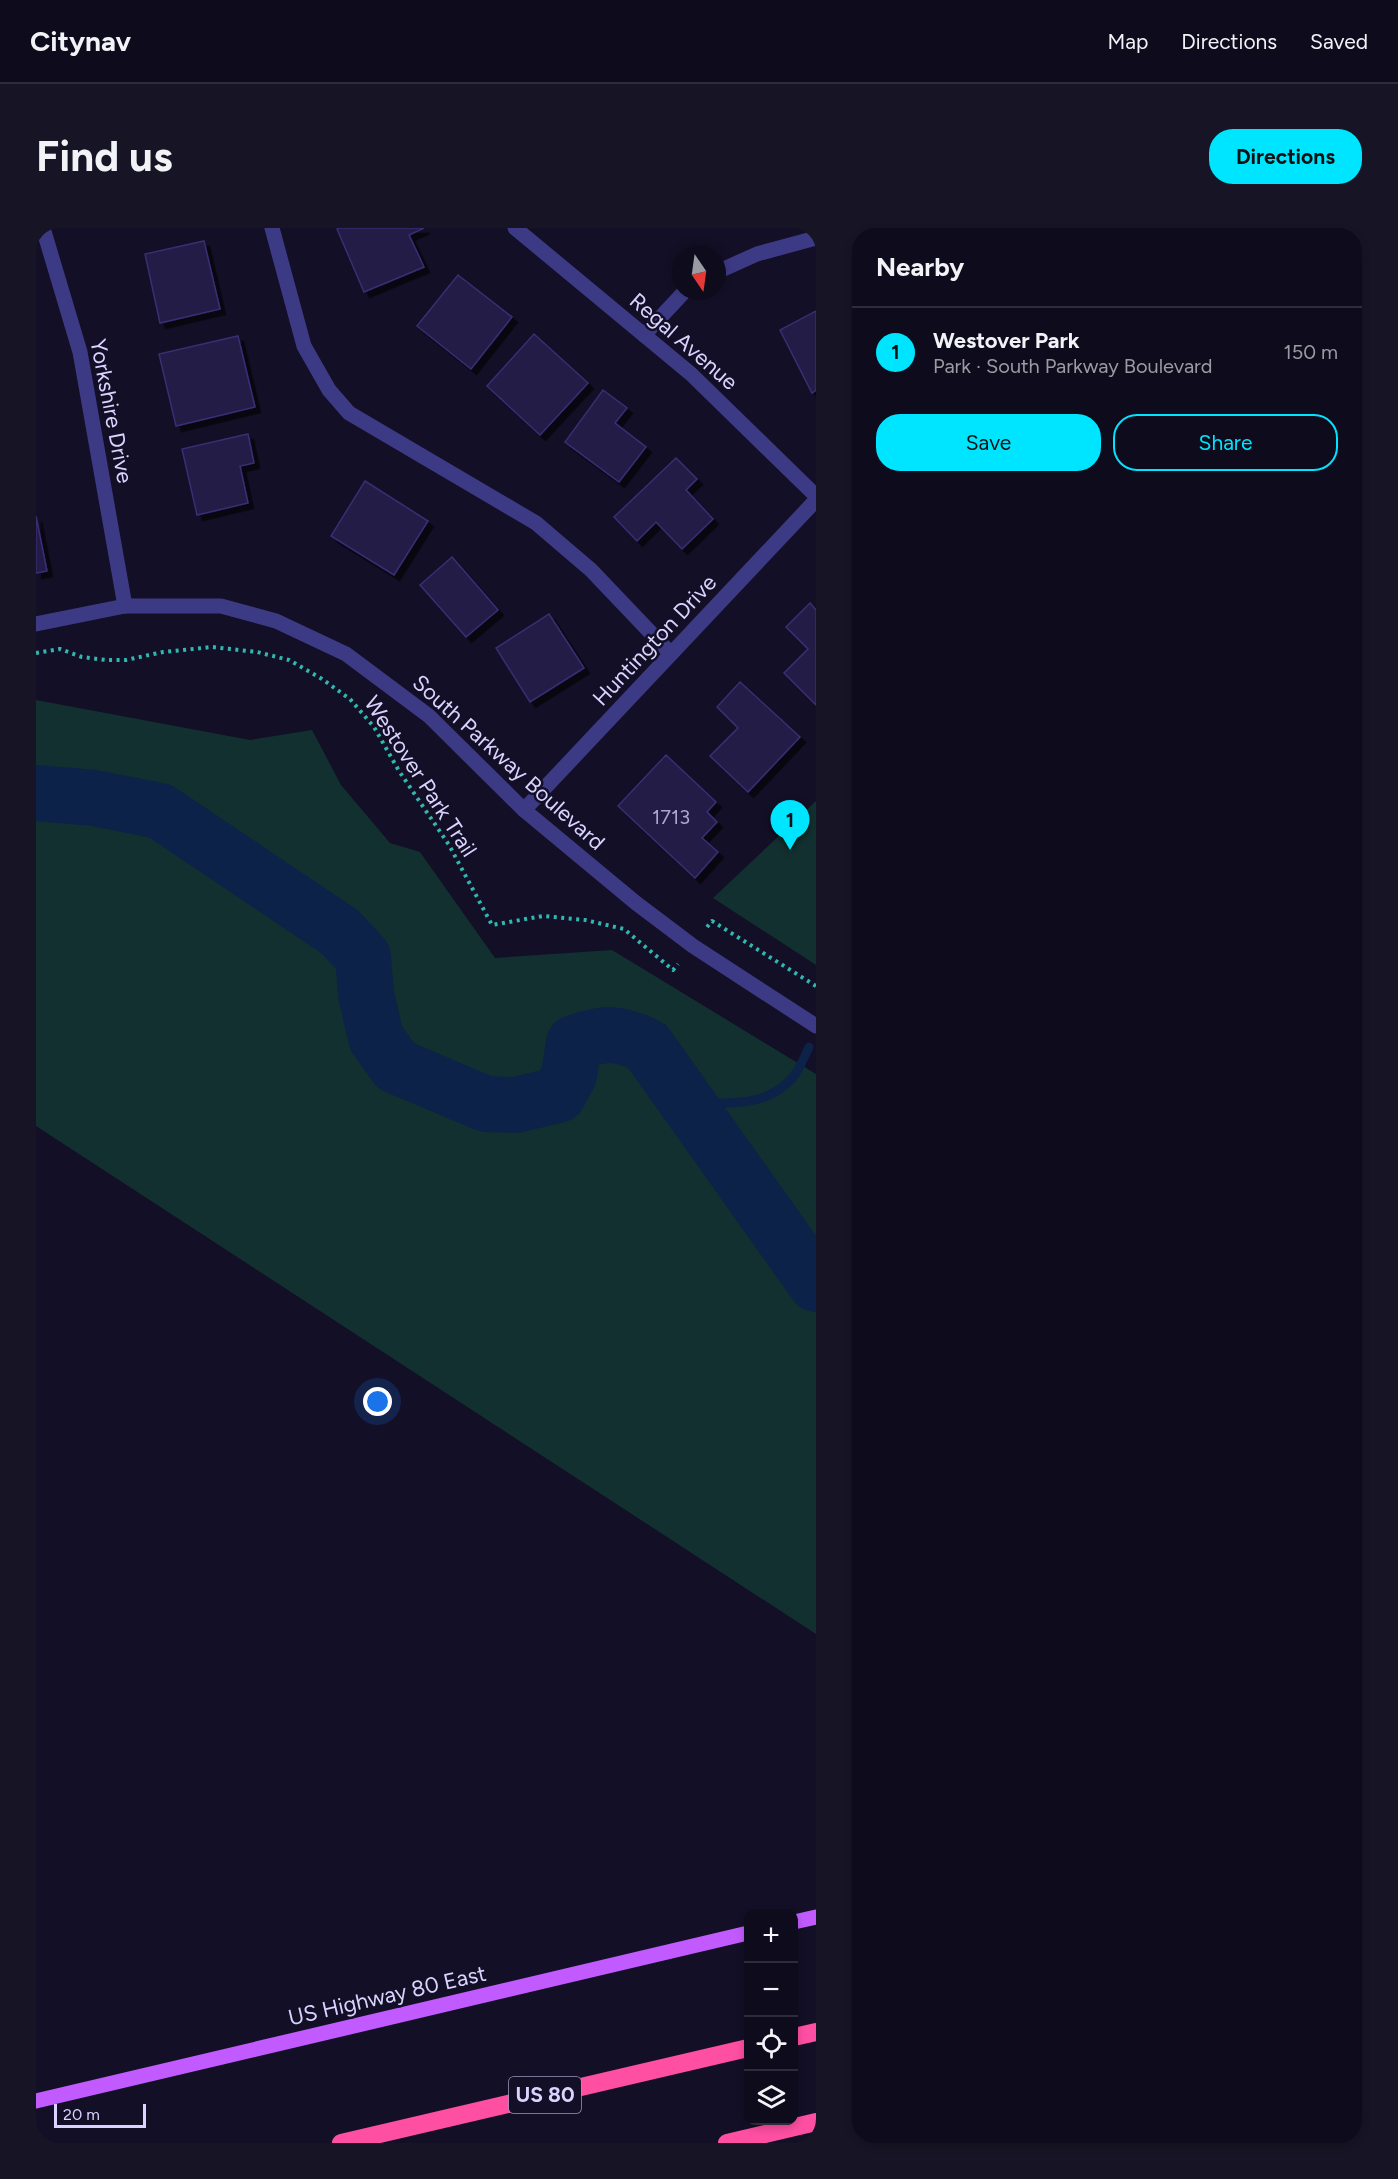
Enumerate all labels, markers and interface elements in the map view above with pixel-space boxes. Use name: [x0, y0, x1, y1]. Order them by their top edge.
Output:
text: Citynav: [30, 24, 131, 58]
text: Map: [1107, 29, 1148, 54]
text: Directions: [1181, 29, 1277, 54]
text: Saved: [1310, 29, 1368, 54]
button: Directions: [1209, 129, 1362, 184]
text: Find us: [36, 131, 173, 182]
north arrow: [672, 246, 726, 300]
text: Nearby: [876, 251, 964, 283]
street label: Regal Avenue: [624, 287, 743, 396]
text: Westover Park: [933, 327, 1080, 354]
street label: Yorkshire Drive: [84, 337, 139, 485]
text: 1: [891, 340, 900, 364]
text: 150 m: [1283, 340, 1338, 364]
text: Park · South Parkway Boulevard: [933, 354, 1213, 378]
button: Save: [876, 414, 1101, 471]
button: Share: [1113, 414, 1338, 471]
street label: Huntington Drive: [587, 569, 722, 711]
street label: South Parkway Boulevard: [407, 669, 610, 856]
street label: Westover Park Trail: [359, 691, 483, 862]
pin: 1: [770, 800, 810, 850]
house number: 1713: [652, 805, 690, 829]
your location: [363, 1387, 392, 1416]
map controls: [744, 1909, 798, 2125]
button: +: [744, 1909, 798, 1963]
street label: US Highway 80 East: [286, 1960, 489, 2031]
button: −: [744, 1963, 798, 2017]
button: locate: [744, 2017, 798, 2071]
button: layers: [744, 2071, 798, 2125]
road number: US 80: [509, 2077, 581, 2113]
scale bar: [54, 2101, 146, 2128]
text: 20 m: [63, 2105, 100, 2124]

